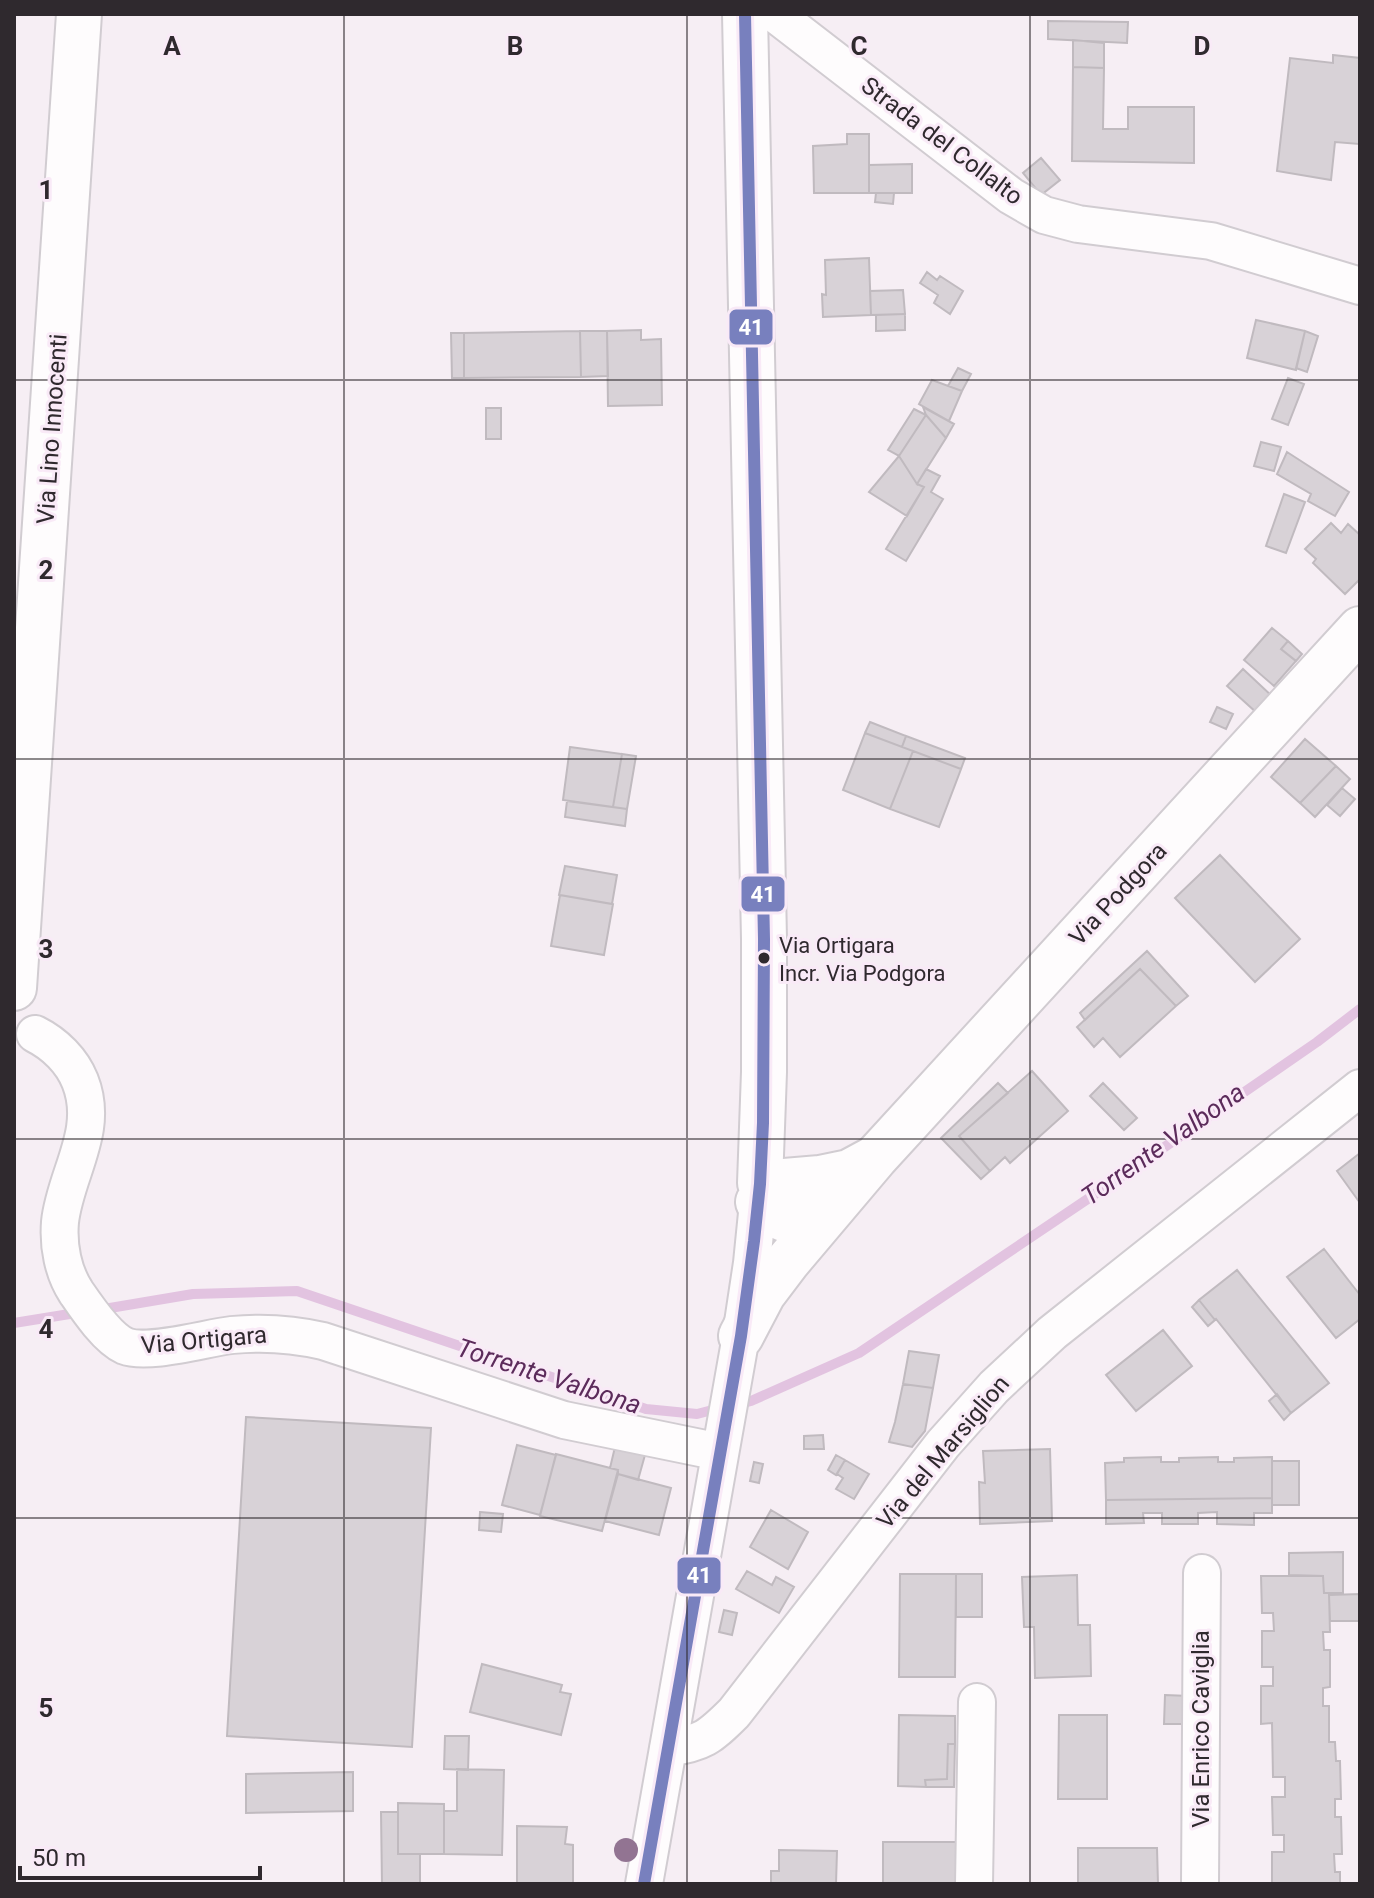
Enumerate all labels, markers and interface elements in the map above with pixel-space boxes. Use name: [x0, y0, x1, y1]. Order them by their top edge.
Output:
text: A: [163, 31, 181, 61]
text: B: [507, 31, 523, 61]
text: C: [850, 31, 868, 61]
text: D: [1194, 31, 1210, 61]
street label: Strada del Collalto: [856, 71, 1028, 211]
text: 1: [39, 175, 53, 205]
line badge: 41: [728, 308, 774, 346]
text: 41: [738, 315, 764, 340]
street label: Via Lino Innocenti: [31, 333, 73, 525]
text: 2: [39, 555, 53, 585]
street label: Via Podgora: [1063, 837, 1173, 951]
line badge: 41: [740, 875, 786, 913]
text: 41: [750, 882, 776, 907]
place label: Via Ortigara Incr. Via Podgora: [779, 933, 945, 986]
text: 3: [39, 934, 53, 964]
marker: Via Ortigara Incr. Via Podgora: [756, 950, 772, 966]
water label: Torrente Valbona: [1076, 1077, 1250, 1211]
text: 4: [39, 1314, 54, 1344]
street label: Via Ortigara: [140, 1321, 268, 1359]
water label: Torrente Valbona: [453, 1332, 645, 1420]
street label: Via del Marsiglion: [871, 1370, 1015, 1534]
line badge: 41: [676, 1556, 722, 1595]
text: 41: [686, 1563, 712, 1588]
street label: Via Enrico Caviglia: [1187, 1630, 1215, 1828]
text: 5: [39, 1693, 53, 1723]
scale bar: [20, 1830, 260, 1880]
text: 50 m: [32, 1844, 86, 1872]

